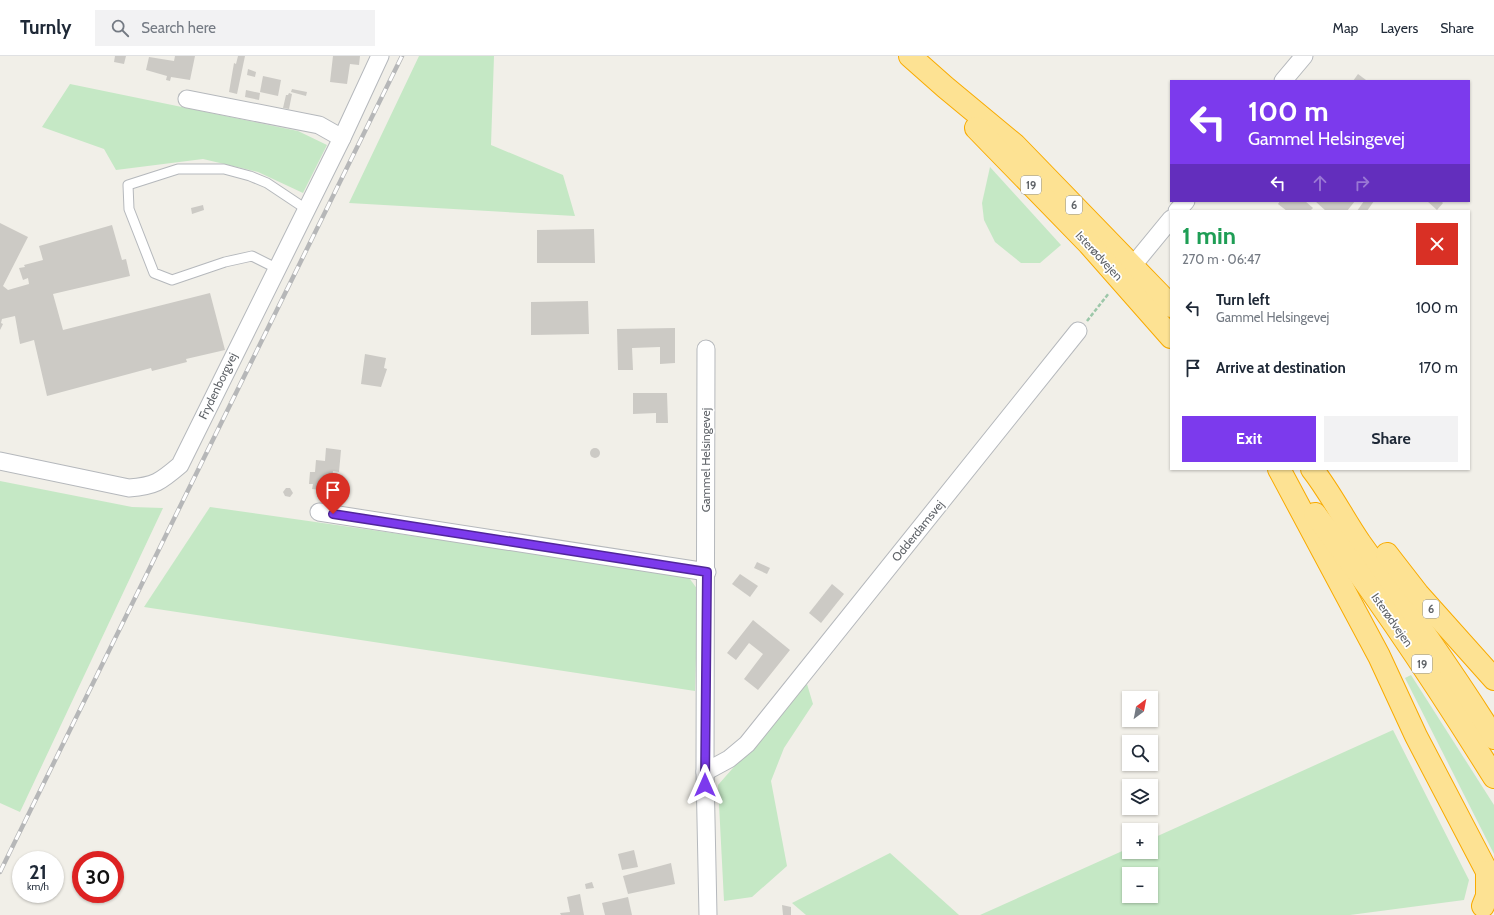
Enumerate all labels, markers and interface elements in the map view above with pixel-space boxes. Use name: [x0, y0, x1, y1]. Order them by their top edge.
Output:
search box: [95, 10, 375, 46]
text: Turnly: [20, 16, 71, 39]
icon: search: [109, 17, 131, 39]
text: Search here: [141, 19, 216, 37]
text: Map: [1333, 19, 1358, 37]
text: Layers: [1380, 19, 1418, 37]
text: Share: [1440, 19, 1474, 37]
text: 100 m: [1248, 94, 1329, 128]
icon: left: [1182, 96, 1234, 148]
text: Gammel Helsingevej: [1248, 128, 1405, 150]
icon: left: [1267, 172, 1289, 194]
icon: ahead: [1309, 172, 1331, 194]
icon: right: [1351, 172, 1373, 194]
road number: 19: [1021, 176, 1041, 194]
road number: 6: [1066, 196, 1082, 214]
text: 1 min: [1182, 221, 1236, 250]
button: close: [1416, 223, 1458, 265]
street label: Isterødvejen: [1073, 228, 1126, 284]
text: 270 m · 06:47: [1182, 251, 1261, 267]
text: Turn left: [1216, 291, 1270, 309]
icon: left: [1182, 297, 1204, 319]
text: 100 m: [1416, 299, 1458, 317]
text: Gammel Helsingevej: [1216, 309, 1329, 325]
street label: Frydenborgvej: [195, 350, 240, 422]
icon: arrive: [1182, 357, 1204, 379]
text: Arrive at destination: [1216, 359, 1346, 377]
text: 170 m: [1419, 359, 1458, 377]
street label: Gammel Helsingevej: [698, 408, 713, 512]
button: Exit: [1182, 416, 1316, 462]
button: Share: [1324, 416, 1458, 462]
pin: [316, 473, 350, 514]
icon: arrive: [322, 479, 344, 501]
street label: Odderdamsvej: [888, 497, 947, 564]
street label: Isterødvejen: [1368, 590, 1417, 650]
road number: 6: [1423, 600, 1439, 618]
road number: 19: [1412, 655, 1432, 673]
north arrow: [1122, 691, 1158, 727]
map controls: [1122, 691, 1158, 903]
button: search: [1122, 735, 1158, 771]
position arrow: [684, 764, 726, 806]
button: layers: [1122, 779, 1158, 815]
button: +: [1122, 823, 1158, 859]
speed limit sign: 30: [72, 851, 124, 903]
text: 21: [29, 860, 47, 884]
button: −: [1122, 867, 1158, 903]
text: km/h: [27, 880, 49, 893]

